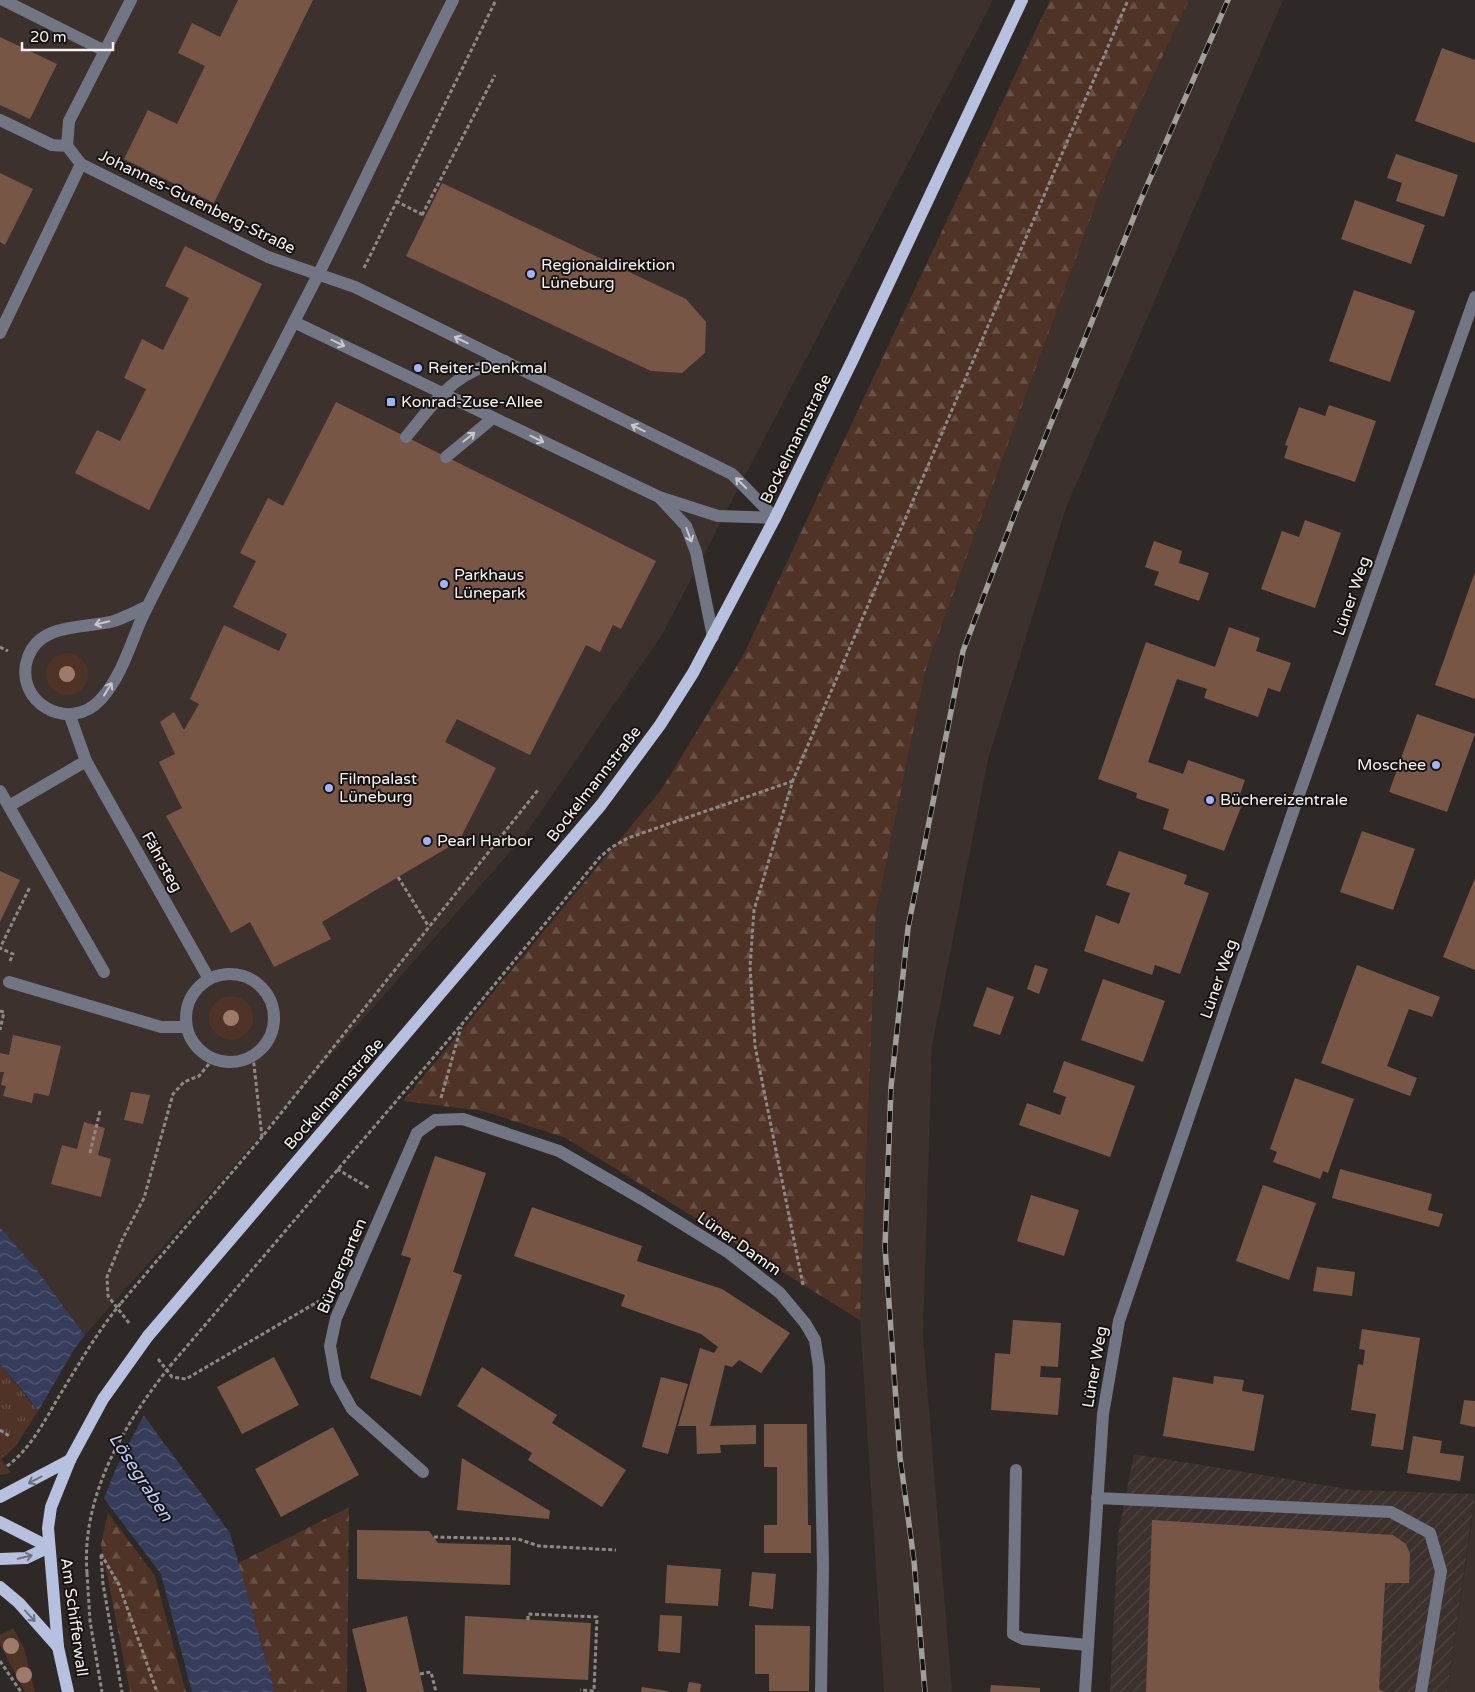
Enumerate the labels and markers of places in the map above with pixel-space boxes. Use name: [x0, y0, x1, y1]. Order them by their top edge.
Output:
place label: Regionaldirektion Lüneburg: [541, 255, 675, 293]
marker: Regionaldirektion Lüneburg: [525, 268, 537, 280]
place label: Reiter-Denkmal: [428, 358, 547, 378]
marker: Reiter-Denkmal: [412, 362, 424, 374]
place label: Konrad-Zuse-Allee: [401, 392, 543, 412]
marker: Konrad-Zuse-Allee: [385, 396, 397, 408]
place label: Parkhaus Lünepark: [454, 565, 526, 603]
marker: Parkhaus Lünepark: [438, 578, 450, 590]
place label: Moschee: [1357, 755, 1426, 775]
marker: Moschee: [1430, 759, 1442, 771]
place label: Filmpalast Lüneburg: [339, 769, 417, 807]
marker: Filmpalast Lüneburg: [323, 782, 335, 794]
place label: Büchereizentrale: [1220, 790, 1348, 810]
marker: Büchereizentrale: [1204, 794, 1216, 806]
place label: Pearl Harbor: [437, 831, 534, 851]
marker: Pearl Harbor: [421, 835, 433, 847]

